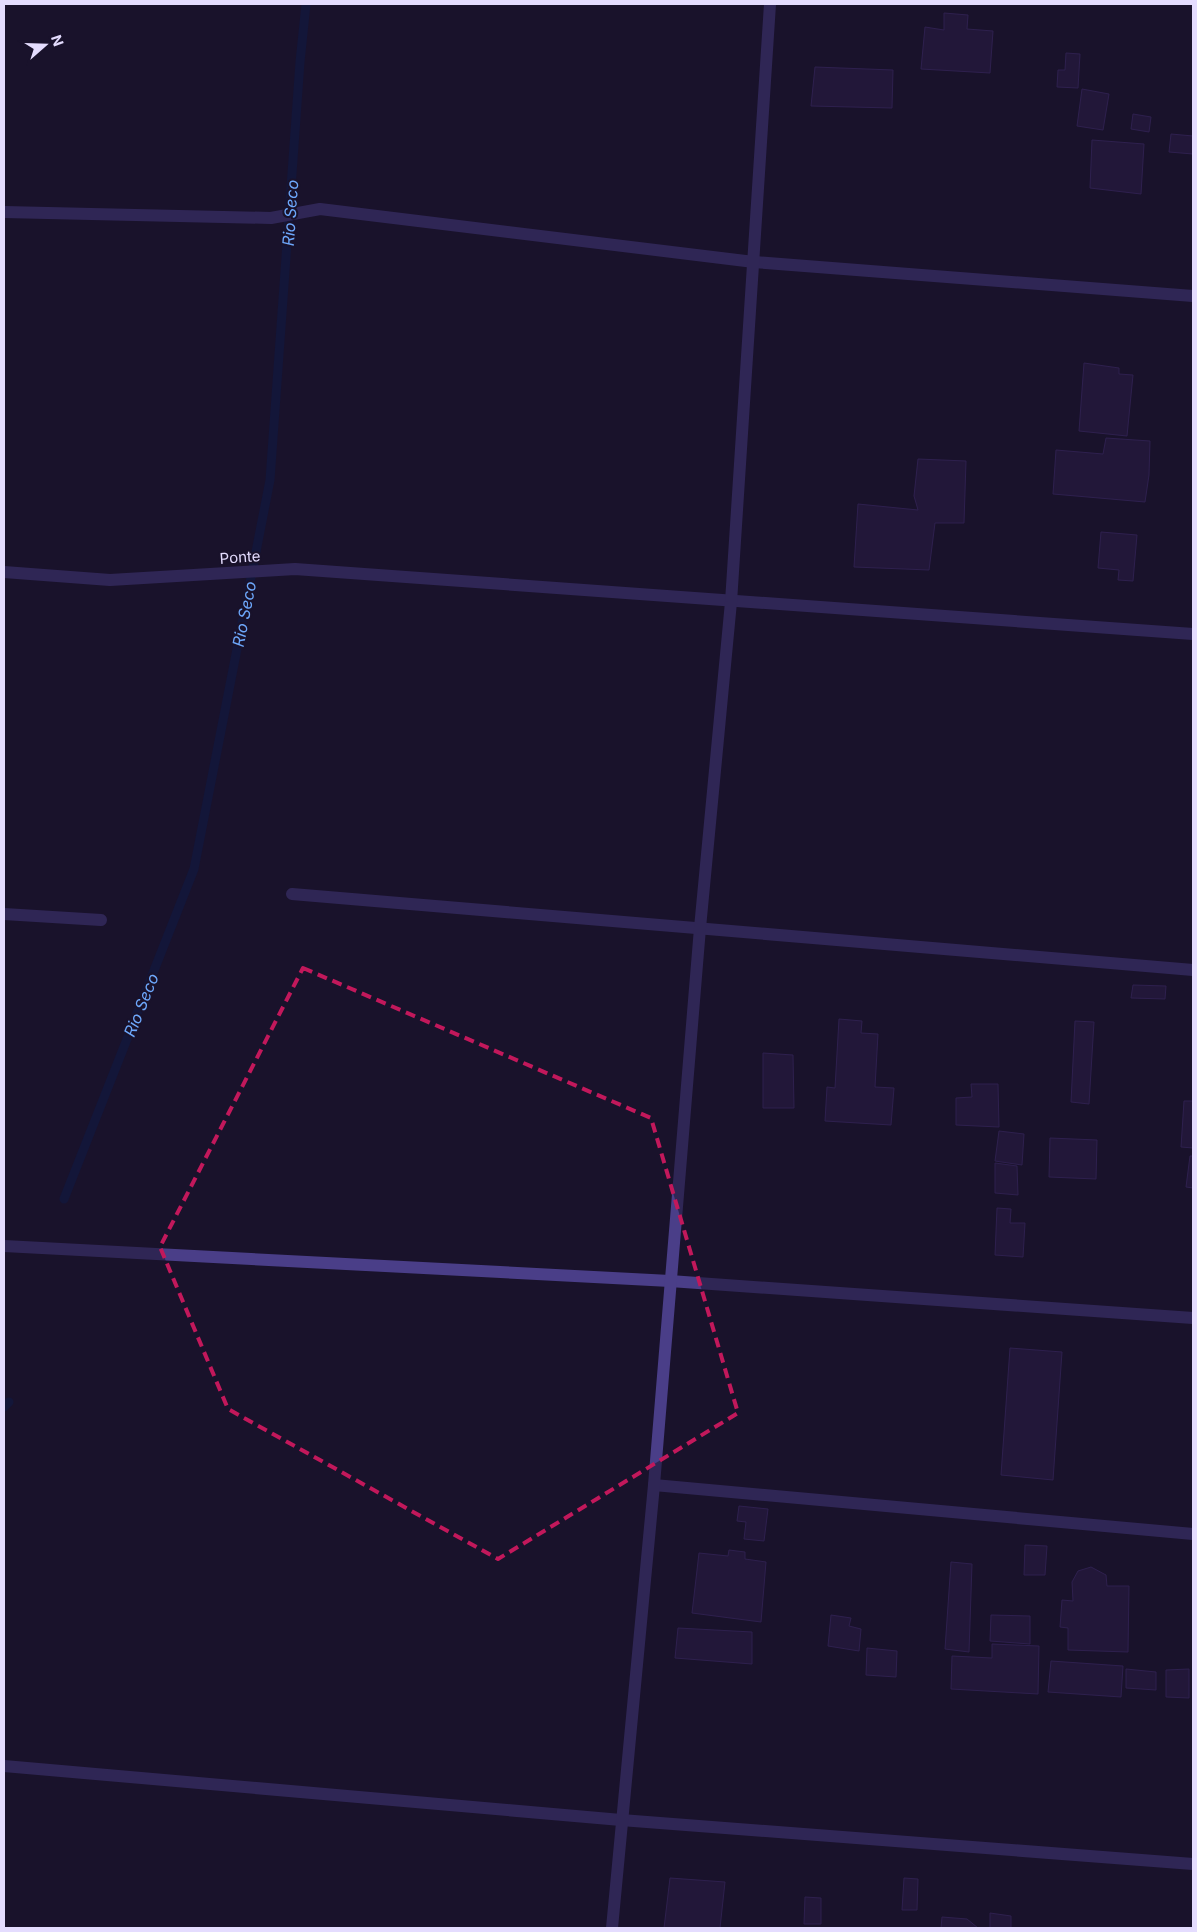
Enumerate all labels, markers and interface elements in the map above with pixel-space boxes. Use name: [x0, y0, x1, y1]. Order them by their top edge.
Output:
north arrow: [20, 20, 70, 70]
text: N: [48, 32, 67, 48]
water label: Rio Seco: [278, 179, 302, 247]
street label: Ponte: [219, 546, 261, 568]
water label: Rio Seco: [228, 579, 260, 649]
water label: Rio Seco: [119, 970, 163, 1040]

